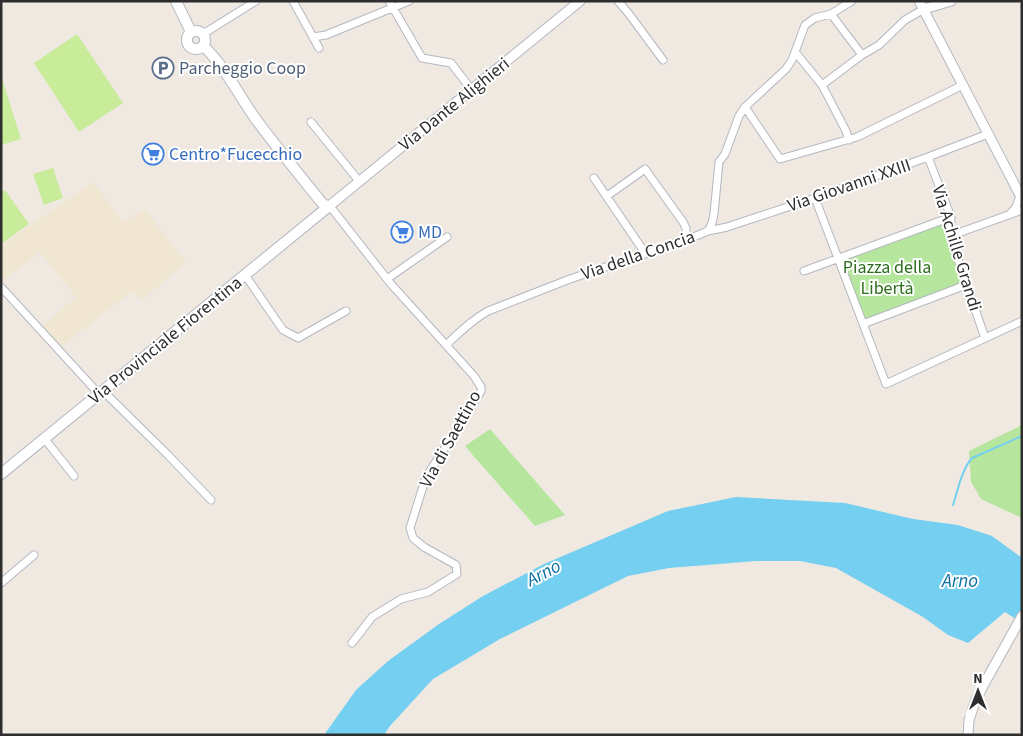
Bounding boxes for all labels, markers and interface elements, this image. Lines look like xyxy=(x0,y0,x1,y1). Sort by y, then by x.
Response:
street label: Via Dante Alighieri xyxy=(393,52,515,157)
parking icon: Parcheggio Coop xyxy=(151,56,175,80)
place label: Parcheggio Coop xyxy=(179,56,306,81)
supermarket icon: Centro*Fucecchio xyxy=(141,142,165,166)
place label: Centro*Fucecchio xyxy=(169,142,302,167)
street label: Via Giovanni XXIII xyxy=(784,153,914,218)
street label: Via Achille Grandi xyxy=(925,182,988,314)
supermarket icon: MD xyxy=(390,220,414,244)
place label: MD xyxy=(418,220,442,245)
street label: Via della Concia xyxy=(578,224,698,287)
park label: Piazza della Libertà xyxy=(843,255,931,301)
street label: Via Provinciale Fiorentina xyxy=(83,271,247,410)
street label: Via di Saettino xyxy=(413,386,487,492)
water label: Arno xyxy=(521,553,566,594)
water label: Arno xyxy=(941,568,978,595)
north arrow xyxy=(953,666,1003,716)
text: N xyxy=(973,669,983,689)

